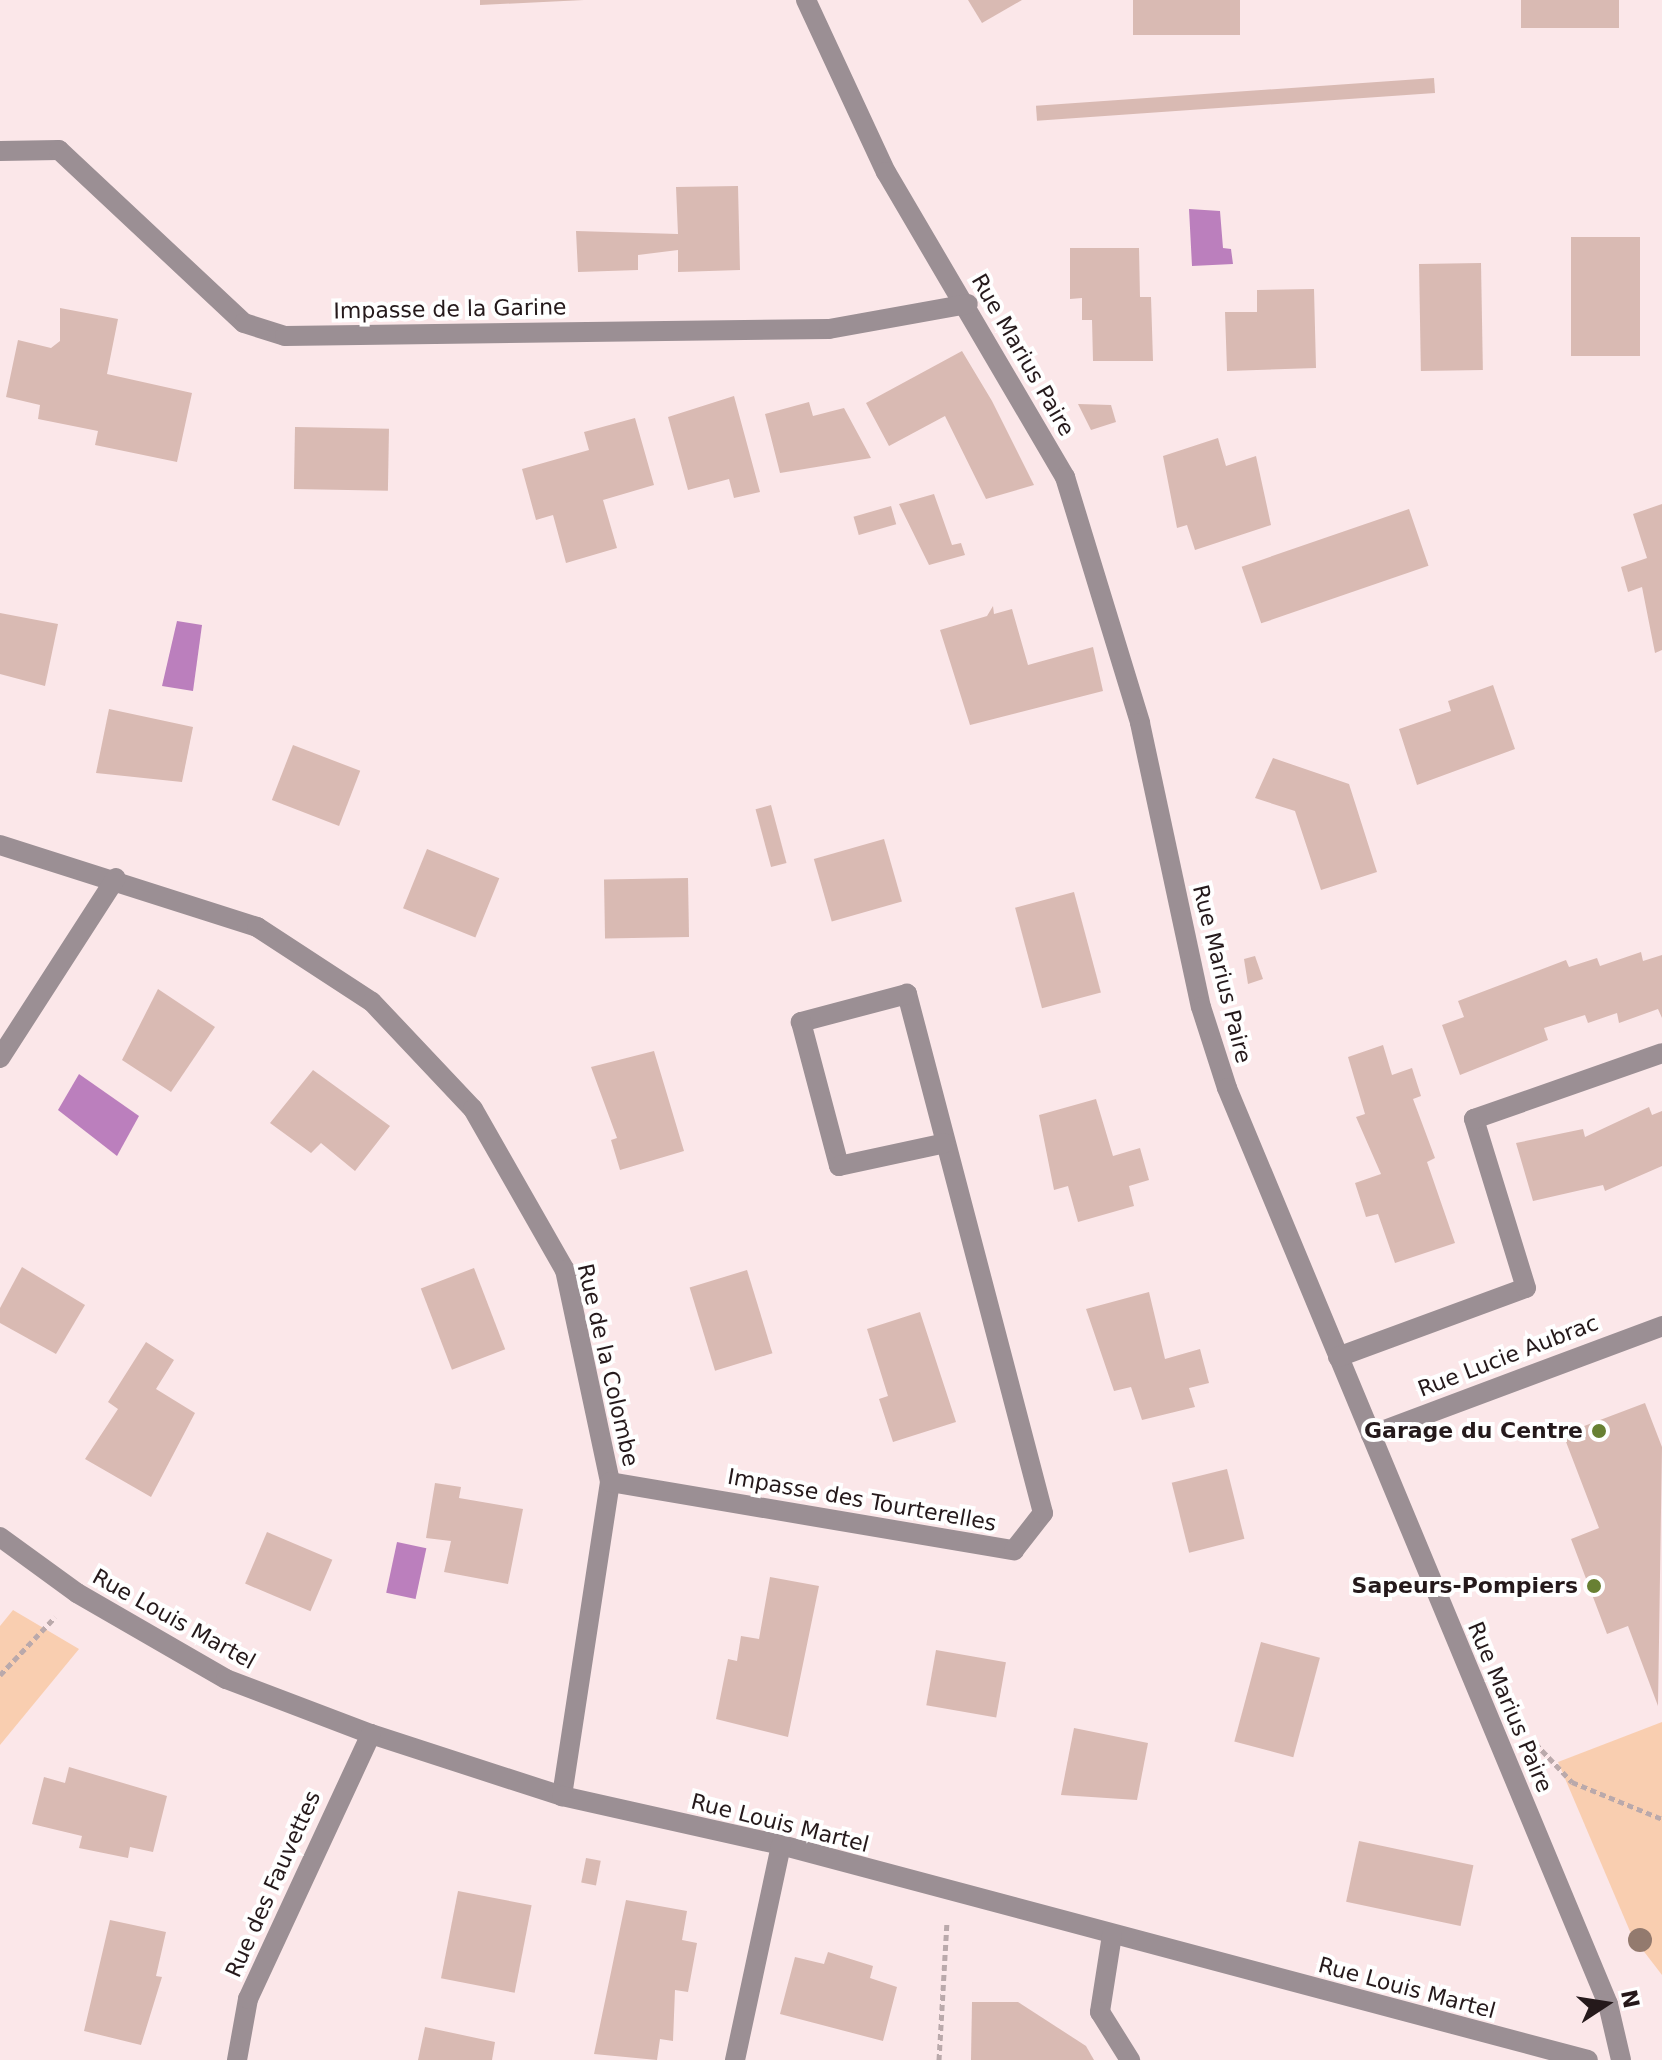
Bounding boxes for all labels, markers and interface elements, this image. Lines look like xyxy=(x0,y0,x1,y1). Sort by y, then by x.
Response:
street label: Rue Marius Paire xyxy=(966,269,1080,441)
street label: Impasse de la Garine xyxy=(333,294,567,324)
street label: Rue Marius Paire xyxy=(1187,882,1257,1066)
street label: Rue de la Colombe xyxy=(572,1261,644,1469)
street label: Rue Lucie Aubrac xyxy=(1414,1309,1602,1403)
place label: Garage du Centre xyxy=(1364,1418,1583,1444)
marker: Garage du Centre xyxy=(1590,1422,1608,1440)
street label: Impasse des Tourterelles xyxy=(726,1463,998,1537)
street label: Rue Louis Martel xyxy=(88,1563,260,1675)
place label: Sapeurs-Pompiers xyxy=(1352,1573,1578,1599)
marker: Sapeurs-Pompiers xyxy=(1585,1577,1603,1595)
street label: Rue Marius Paire xyxy=(1462,1618,1558,1796)
street label: Rue des Fauvettes xyxy=(220,1787,326,1981)
street label: Rue Louis Martel xyxy=(688,1788,872,1858)
street label: Rue Louis Martel xyxy=(1315,1952,1499,2024)
north arrow xyxy=(1566,1964,1646,2044)
text: N xyxy=(1616,1987,1644,2011)

